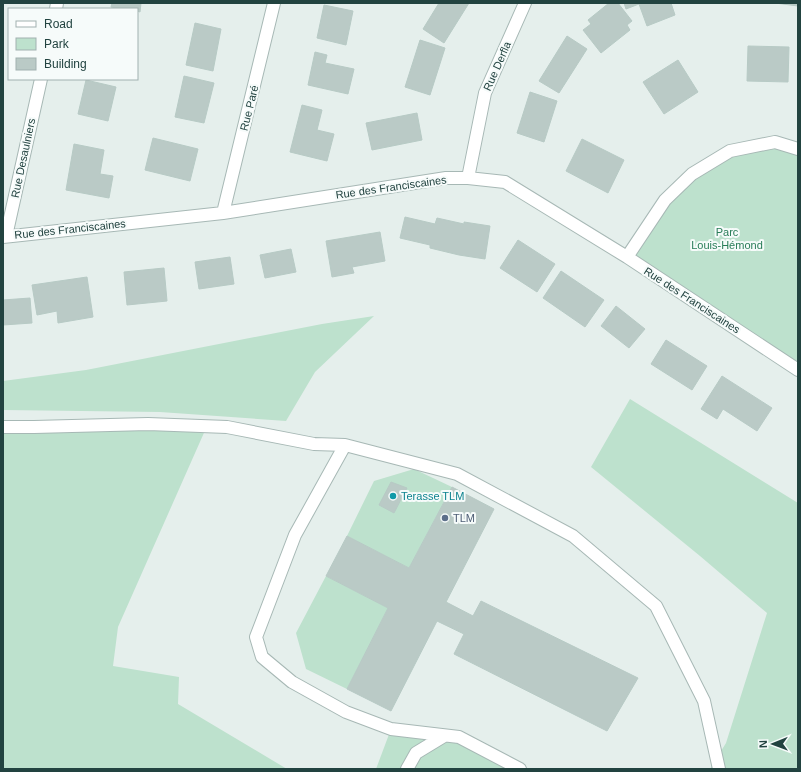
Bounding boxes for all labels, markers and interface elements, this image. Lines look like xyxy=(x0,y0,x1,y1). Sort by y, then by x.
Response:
legend xyxy=(8,8,138,80)
text: Road xyxy=(44,17,73,31)
text: Park xyxy=(44,37,70,51)
street label: Rue Derfla xyxy=(481,39,514,92)
text: Building xyxy=(44,57,87,71)
street label: Rue Paré xyxy=(238,84,260,132)
street label: Rue Desaulniers xyxy=(9,116,37,199)
street label: Rue des Franciscaines xyxy=(335,173,448,201)
street label: Rue des Franciscaines xyxy=(14,217,127,241)
park label: Parc Louis-Hémond xyxy=(691,226,763,251)
street label: Rue des Franciscaines xyxy=(642,264,743,336)
place label: Terasse TLM xyxy=(401,490,464,502)
marker: Terasse TLM xyxy=(388,491,398,501)
place label: TLM xyxy=(453,512,475,524)
marker: TLM xyxy=(440,513,450,523)
north arrow xyxy=(753,724,793,764)
text: N xyxy=(757,740,769,748)

